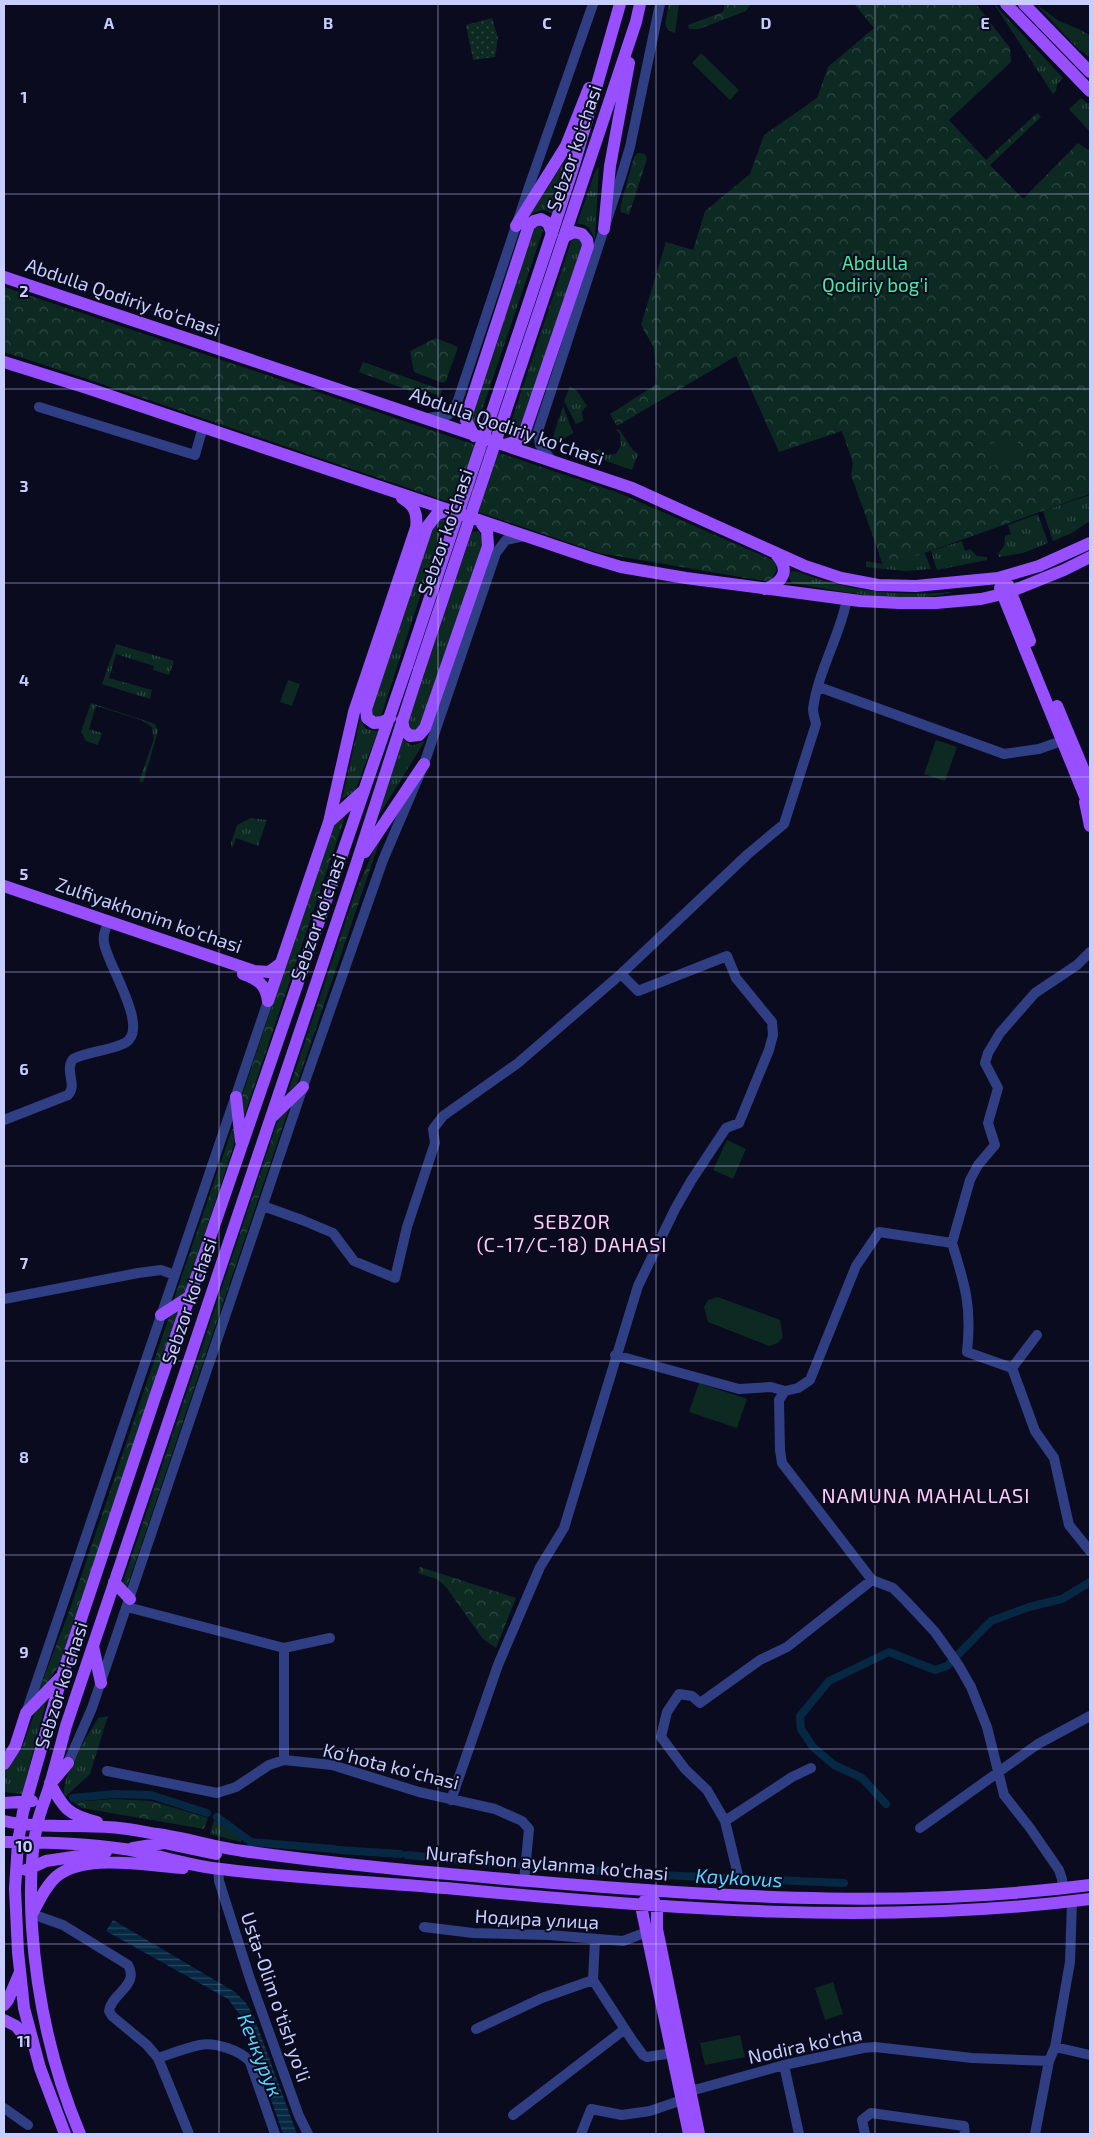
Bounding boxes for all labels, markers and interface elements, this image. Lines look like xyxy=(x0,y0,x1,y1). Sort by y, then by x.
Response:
text: A xyxy=(104,13,115,32)
text: B xyxy=(323,13,333,32)
text: C xyxy=(542,13,552,32)
text: D xyxy=(761,13,772,32)
text: E xyxy=(980,13,990,32)
street label: Sebzor ko‘chasi xyxy=(541,82,606,214)
text: 1 xyxy=(21,87,27,106)
park label: Abdulla Qodiriy bog'i xyxy=(822,251,928,296)
street label: Abdulla Qodiriy ko'chasi xyxy=(23,252,223,341)
text: 2 xyxy=(19,281,29,300)
street label: Abdulla Qodiriy ko'chasi xyxy=(407,381,607,470)
street label: Sebzor ko‘chasi xyxy=(412,466,477,598)
text: 3 xyxy=(19,476,29,495)
text: 4 xyxy=(19,670,29,689)
street label: Sebzor ko‘chasi xyxy=(285,851,350,983)
text: 5 xyxy=(20,864,29,883)
street label: Zulfiyakhonim ko'chasi xyxy=(53,872,245,957)
text: 6 xyxy=(19,1059,29,1078)
district label: SEBZOR (C-17/C-18) DAHASI xyxy=(476,1209,668,1256)
street label: Sebzor ko‘chasi xyxy=(156,1235,221,1367)
text: 7 xyxy=(20,1253,29,1272)
text: 8 xyxy=(19,1447,29,1466)
district label: NAMUNA MAHALLASI xyxy=(821,1483,1031,1507)
street label: Sebzor ko‘chasi xyxy=(29,1618,92,1751)
text: 9 xyxy=(19,1642,29,1661)
street label: Koʻhota koʻchasi xyxy=(321,1737,462,1794)
text: 10 xyxy=(15,1836,33,1855)
street label: Nurafshon aylanma ko'chasi xyxy=(425,1840,669,1885)
water label: Kaykovus xyxy=(695,1863,783,1892)
street label: Нодира улица xyxy=(474,1904,600,1934)
street label: Usta-Olim o'tish yo'li xyxy=(237,1909,316,2085)
water label: Кечкурук xyxy=(233,2010,289,2100)
street label: Nodira ko'cha xyxy=(746,2021,864,2068)
text: 11 xyxy=(17,2031,31,2050)

